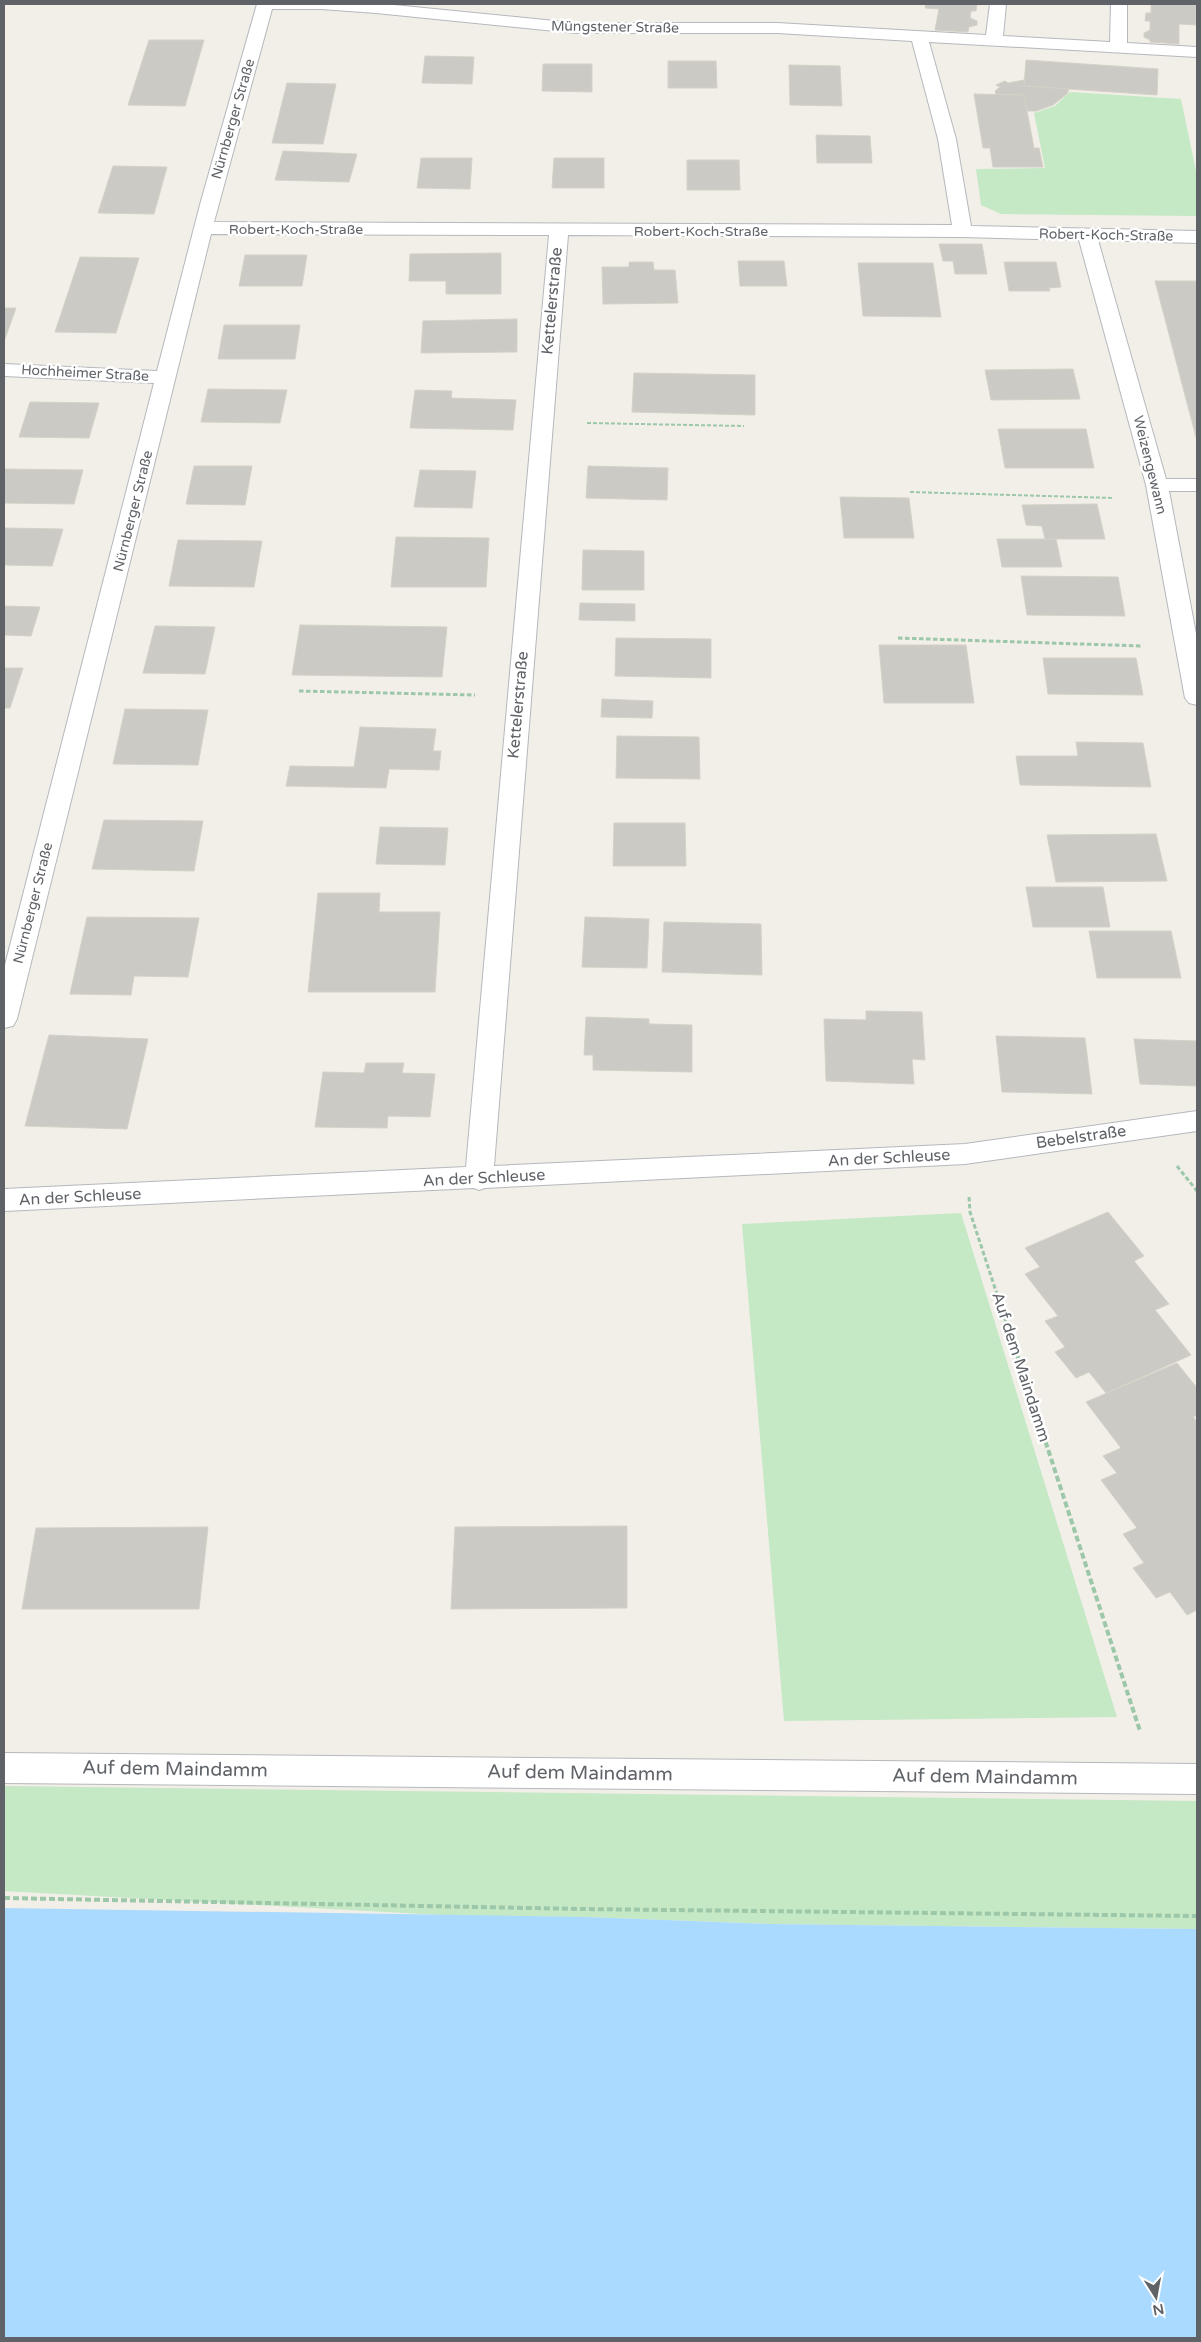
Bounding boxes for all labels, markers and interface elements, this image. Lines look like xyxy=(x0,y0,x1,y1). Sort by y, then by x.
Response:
street label: Müngstener Straße xyxy=(551,17,679,37)
street label: Nürnberger Straße xyxy=(208,57,258,181)
street label: Robert-Koch-Straße xyxy=(229,221,363,238)
street label: Robert-Koch-Straße xyxy=(634,223,768,240)
street label: Robert-Koch-Straße xyxy=(1039,225,1173,245)
street label: Kettelerstraße xyxy=(537,246,567,356)
street label: Hochheimer Straße xyxy=(21,361,149,385)
street label: Weizengewann xyxy=(1130,414,1170,516)
street label: Nürnberger Straße xyxy=(110,448,156,573)
street label: Kettelerstraße xyxy=(503,650,533,760)
street label: Nürnberger Straße xyxy=(10,840,56,965)
street label: Bebelstraße xyxy=(1035,1121,1127,1153)
street label: An der Schleuse xyxy=(827,1145,951,1171)
street label: An der Schleuse xyxy=(422,1165,546,1191)
street label: An der Schleuse xyxy=(18,1184,142,1210)
street label: Auf dem Maindamm xyxy=(987,1290,1055,1444)
street label: Auf dem Maindamm xyxy=(82,1756,268,1782)
street label: Auf dem Maindamm xyxy=(487,1760,673,1786)
street label: Auf dem Maindamm xyxy=(892,1764,1078,1790)
north arrow xyxy=(1131,2272,1181,2322)
text: N xyxy=(1151,2300,1166,2319)

